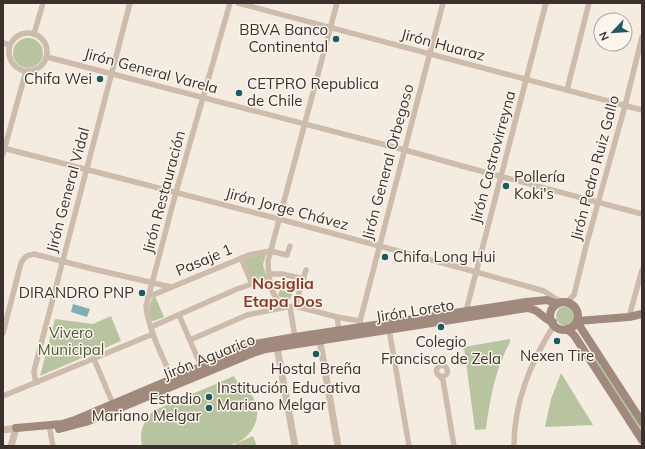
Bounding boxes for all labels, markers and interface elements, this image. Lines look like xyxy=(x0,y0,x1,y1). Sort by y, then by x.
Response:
north arrow xyxy=(593,12,633,52)
place label: BBVA Banco Continental xyxy=(239,20,328,56)
street label: Jirón Huaraz xyxy=(399,24,488,65)
text: N xyxy=(596,30,612,43)
marker: BBVA Banco Continental xyxy=(331,34,341,44)
street label: Jirón General Varela xyxy=(82,44,220,98)
place label: Chifa Wei xyxy=(24,69,92,88)
marker: Chifa Wei xyxy=(95,74,105,84)
place label: CETPRO Republica de Chile xyxy=(247,74,379,110)
street label: Jirón General Orbegoso xyxy=(358,82,418,242)
marker: CETPRO Republica de Chile xyxy=(234,88,244,98)
street label: Jirón Castrovirreyna xyxy=(466,88,519,225)
street label: Jirón Pedro Ruiz Gallo xyxy=(566,93,623,243)
street label: Jirón General Vidal xyxy=(42,125,93,254)
street label: Jirón Restauración xyxy=(138,128,189,255)
place label: Pollería Koki's xyxy=(514,167,565,203)
marker: Pollería Koki's xyxy=(501,181,511,191)
street label: Jirón Jorge Chávez xyxy=(223,183,351,234)
street label: Pasaje 1 xyxy=(173,239,235,280)
place label: Chifa Long Hui xyxy=(393,247,496,266)
marker: Chifa Long Hui xyxy=(380,252,390,262)
district label: Nosiglia Etapa Dos xyxy=(243,273,323,311)
place label: DIRANDRO PNP xyxy=(19,283,134,302)
marker: DIRANDRO PNP xyxy=(137,288,147,298)
street label: Jirón Loreto xyxy=(374,295,455,326)
marker: Colegio Francisco de Zela xyxy=(436,322,446,332)
park label: Vivero Municipal xyxy=(38,323,104,359)
street label: Jirón Aguarico xyxy=(160,329,258,384)
place label: Colegio Francisco de Zela xyxy=(381,332,501,368)
marker: Nexen Tire xyxy=(552,336,562,346)
place label: Nexen Tire xyxy=(520,346,594,365)
marker: Hostal Breña xyxy=(311,349,321,359)
place label: Hostal Breña xyxy=(271,359,361,378)
place label: Institución Educativa Mariano Melgar xyxy=(217,378,360,414)
place label: Estadio Mariano Melgar xyxy=(92,389,202,425)
marker: Institución Educativa Mariano Melgar xyxy=(204,392,214,402)
marker: Estadio Mariano Melgar xyxy=(204,403,214,413)

